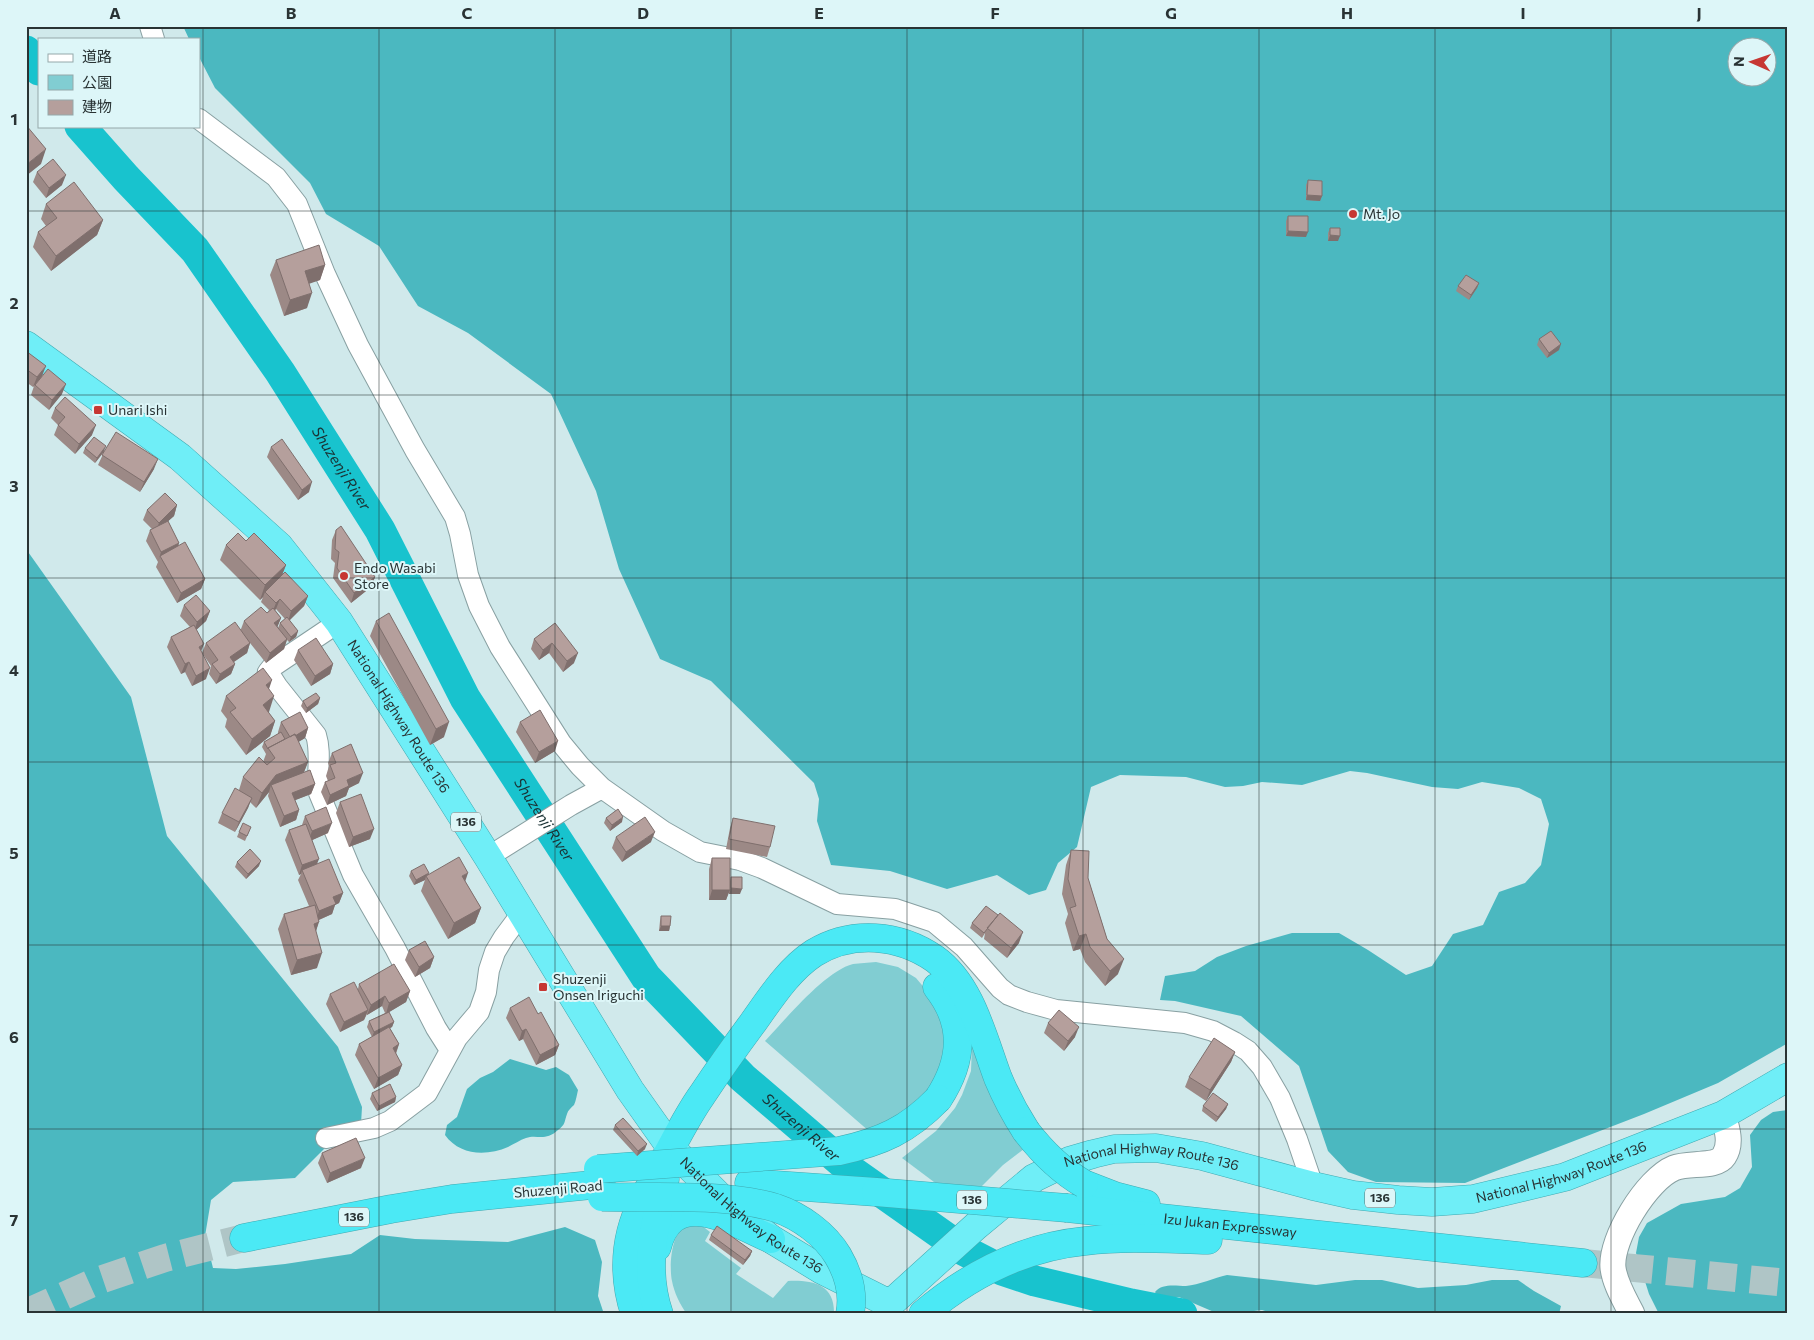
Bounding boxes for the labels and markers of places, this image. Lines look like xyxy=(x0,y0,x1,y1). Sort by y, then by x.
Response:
place label: Mt. Jo xyxy=(1363,205,1400,222)
marker: Mt. Jo xyxy=(1347,208,1359,220)
place label: Unari Ishi xyxy=(108,401,167,418)
marker: Unari Ishi xyxy=(92,404,104,416)
place label: Endo Wasabi Store xyxy=(354,559,436,592)
marker: Endo Wasabi Store xyxy=(338,570,350,582)
place label: Shuzenji Onsen Iriguchi xyxy=(553,970,644,1003)
marker: Shuzenji Onsen Iriguchi xyxy=(537,981,549,993)

